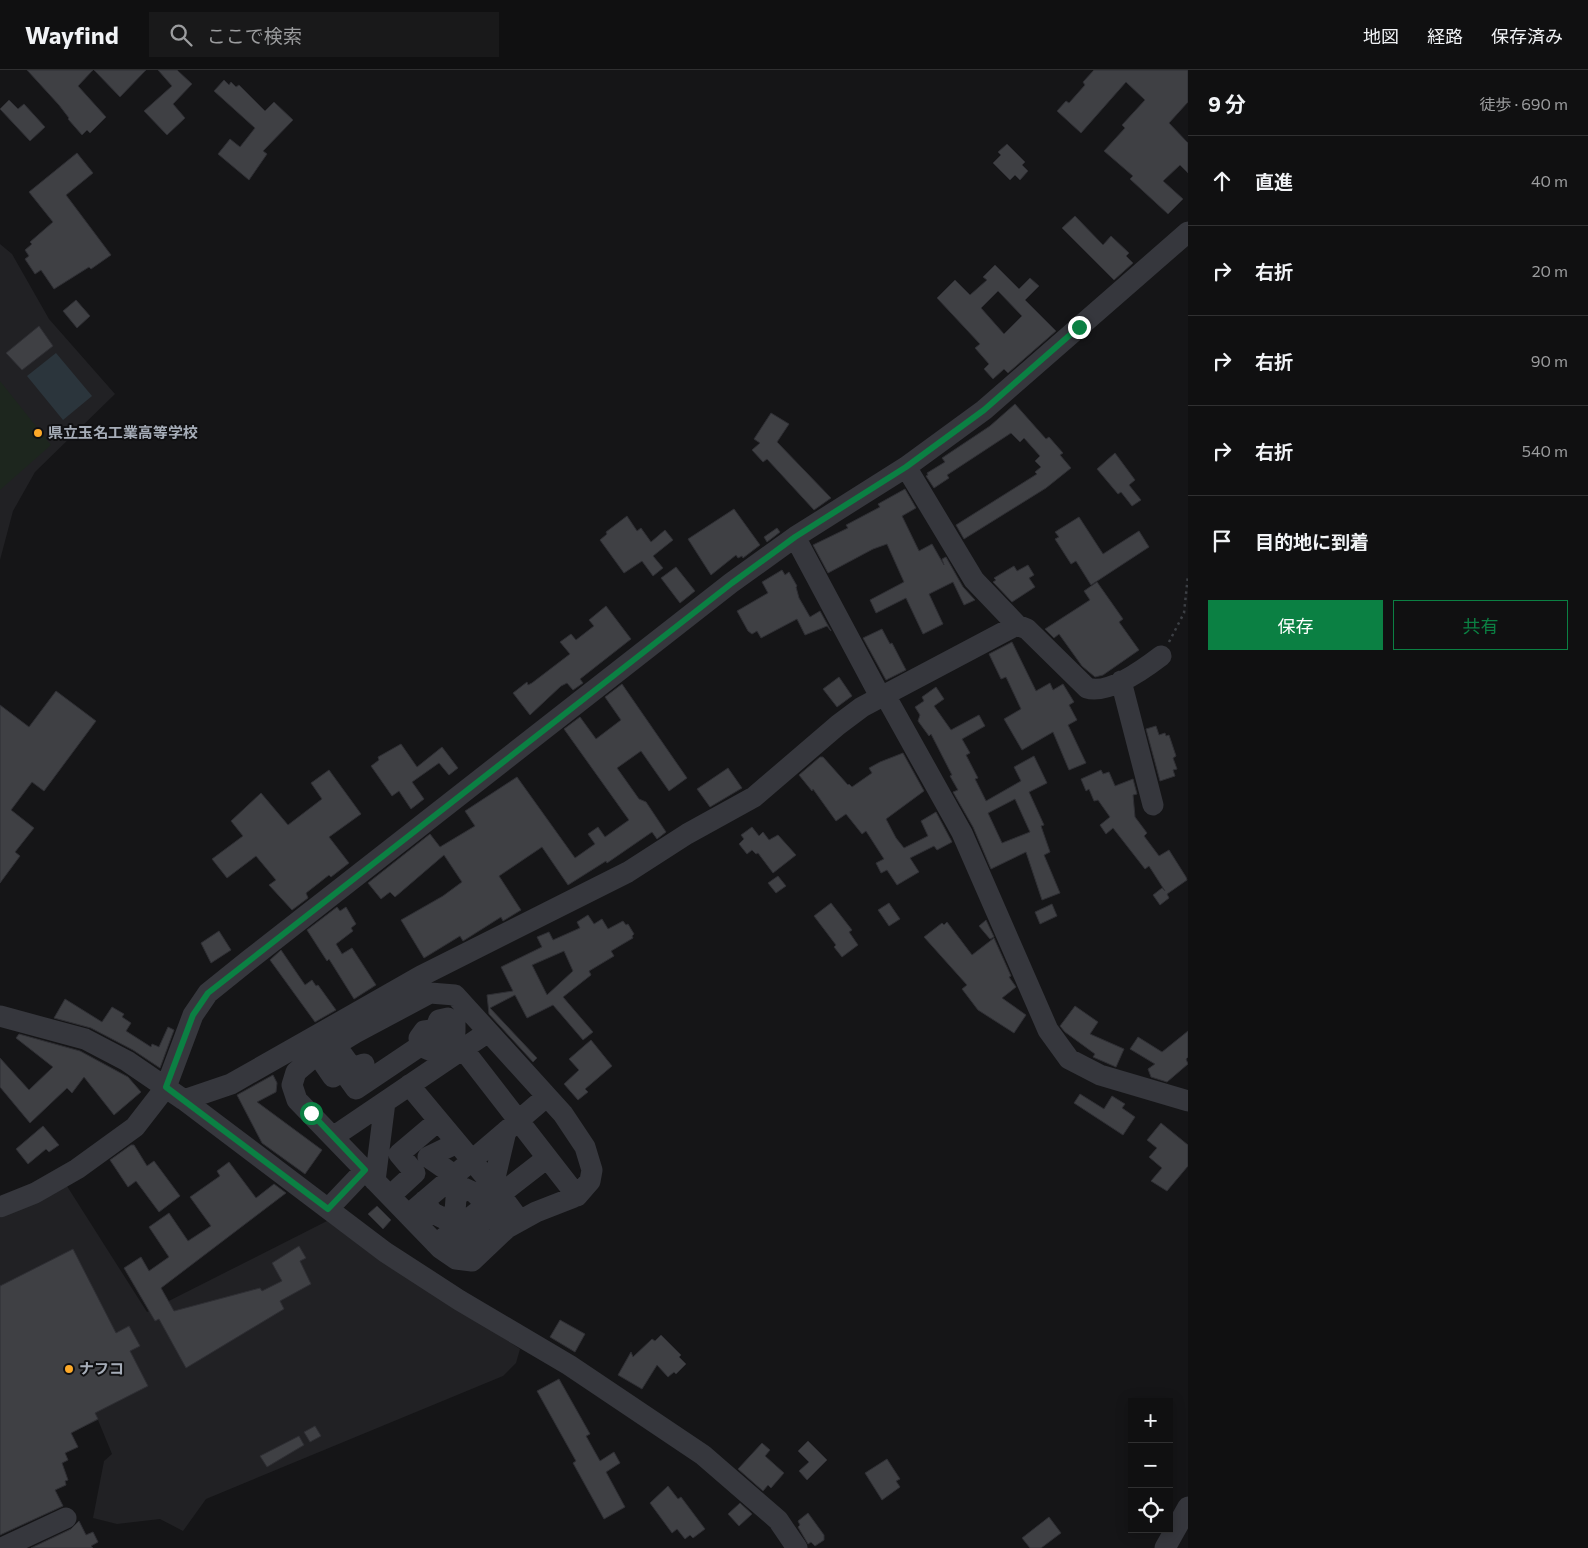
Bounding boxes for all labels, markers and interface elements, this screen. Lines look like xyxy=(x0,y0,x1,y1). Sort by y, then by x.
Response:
search box xyxy=(149,12,499,57)
text: Wayfind xyxy=(25,20,119,49)
icon: search xyxy=(167,21,195,49)
text: ここで検索 xyxy=(207,24,302,47)
text: 地図 xyxy=(1363,25,1399,47)
text: 経路 xyxy=(1427,25,1463,47)
text: 保存済み xyxy=(1491,25,1563,47)
text: 9 分 xyxy=(1208,91,1246,116)
text: 徒歩 · 690 m xyxy=(1479,94,1568,113)
icon: ahead xyxy=(1208,167,1236,195)
text: 直進 xyxy=(1255,170,1293,193)
text: 40 m xyxy=(1531,171,1568,190)
icon: right xyxy=(1208,257,1236,285)
text: 右折 xyxy=(1255,260,1293,283)
text: 20 m xyxy=(1532,261,1568,280)
route end xyxy=(1068,316,1091,339)
icon: right xyxy=(1208,347,1236,375)
text: 右折 xyxy=(1255,350,1293,373)
text: 90 m xyxy=(1531,351,1568,370)
place label: 県立玉名工業高等学校 xyxy=(48,423,198,441)
marker: 県立玉名工業高等学校 xyxy=(32,427,44,439)
icon: right xyxy=(1208,437,1236,465)
text: 右折 xyxy=(1255,440,1293,463)
text: 540 m xyxy=(1522,441,1568,460)
icon: arrive xyxy=(1208,527,1236,555)
text: 目的地に到着 xyxy=(1255,530,1369,553)
button: 保存 xyxy=(1208,600,1383,650)
button: 共有 xyxy=(1393,600,1568,650)
route start xyxy=(300,1102,323,1125)
place label: ナフコ xyxy=(79,1359,124,1377)
marker: ナフコ xyxy=(63,1363,75,1375)
map controls xyxy=(1128,1398,1173,1533)
button: + xyxy=(1128,1398,1173,1443)
button: − xyxy=(1128,1443,1173,1488)
button: locate xyxy=(1128,1488,1173,1533)

